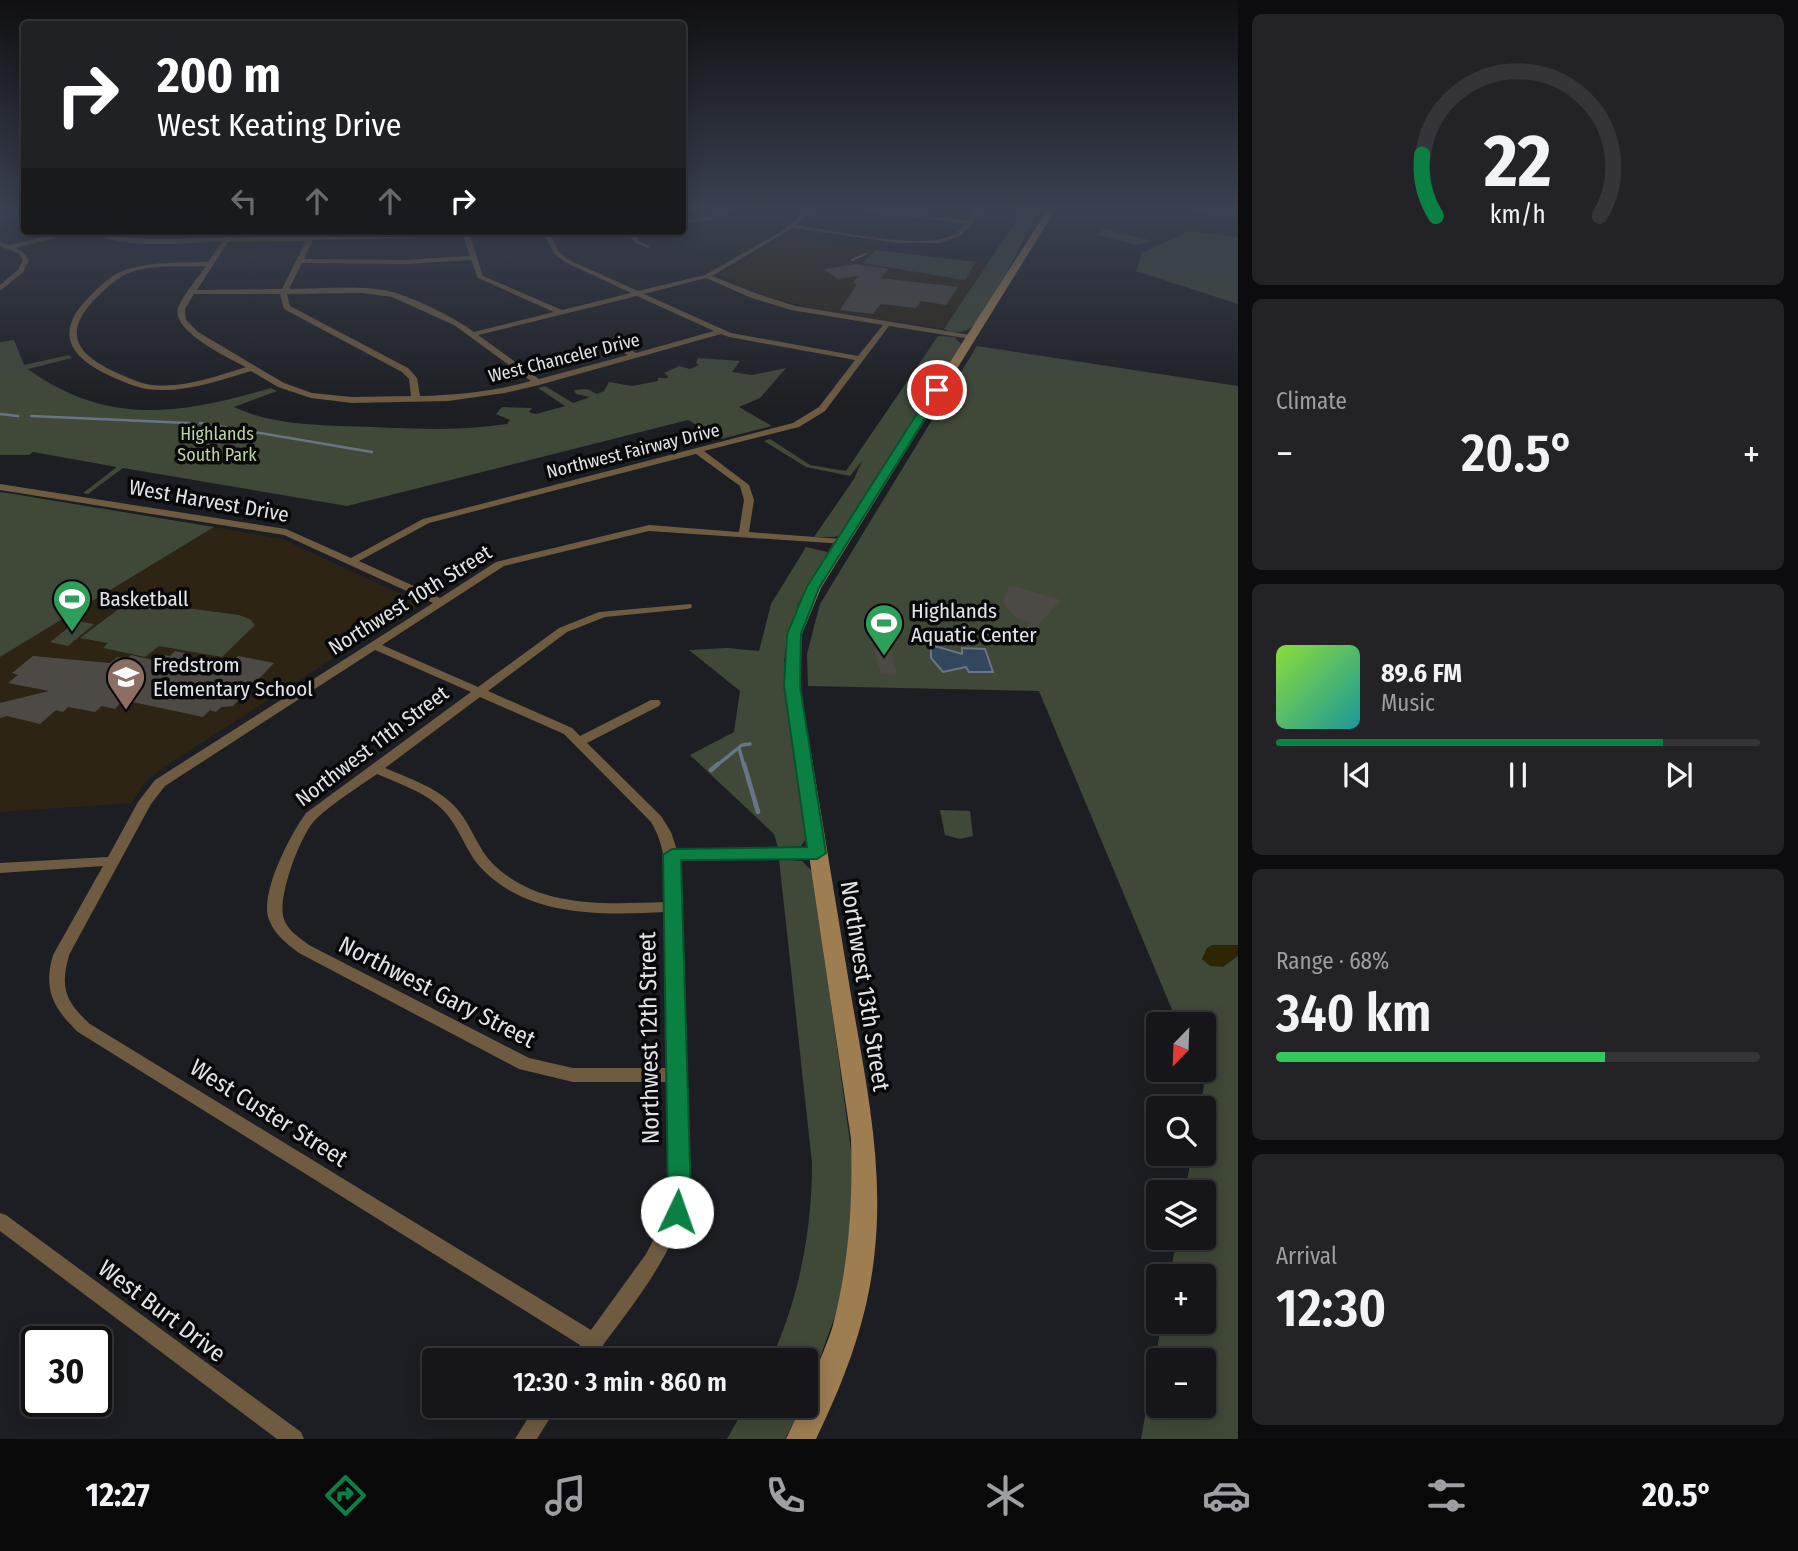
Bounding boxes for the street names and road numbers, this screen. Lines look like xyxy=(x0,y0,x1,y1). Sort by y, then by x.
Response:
street label: West Chanceler Drive xyxy=(486,329,642,387)
street label: Northwest Fairway Drive xyxy=(544,419,722,483)
street label: West Harvest Drive xyxy=(127,474,291,528)
street label: Northwest 10th Street xyxy=(324,539,497,661)
street label: Northwest 11th Street xyxy=(290,680,454,812)
street label: Northwest 13th Street xyxy=(835,879,895,1093)
street label: Northwest Gary Street xyxy=(334,930,540,1054)
street label: Northwest 12th Street xyxy=(633,931,665,1144)
street label: West Custer Street xyxy=(185,1053,353,1173)
street label: West Burt Drive xyxy=(93,1254,231,1368)

